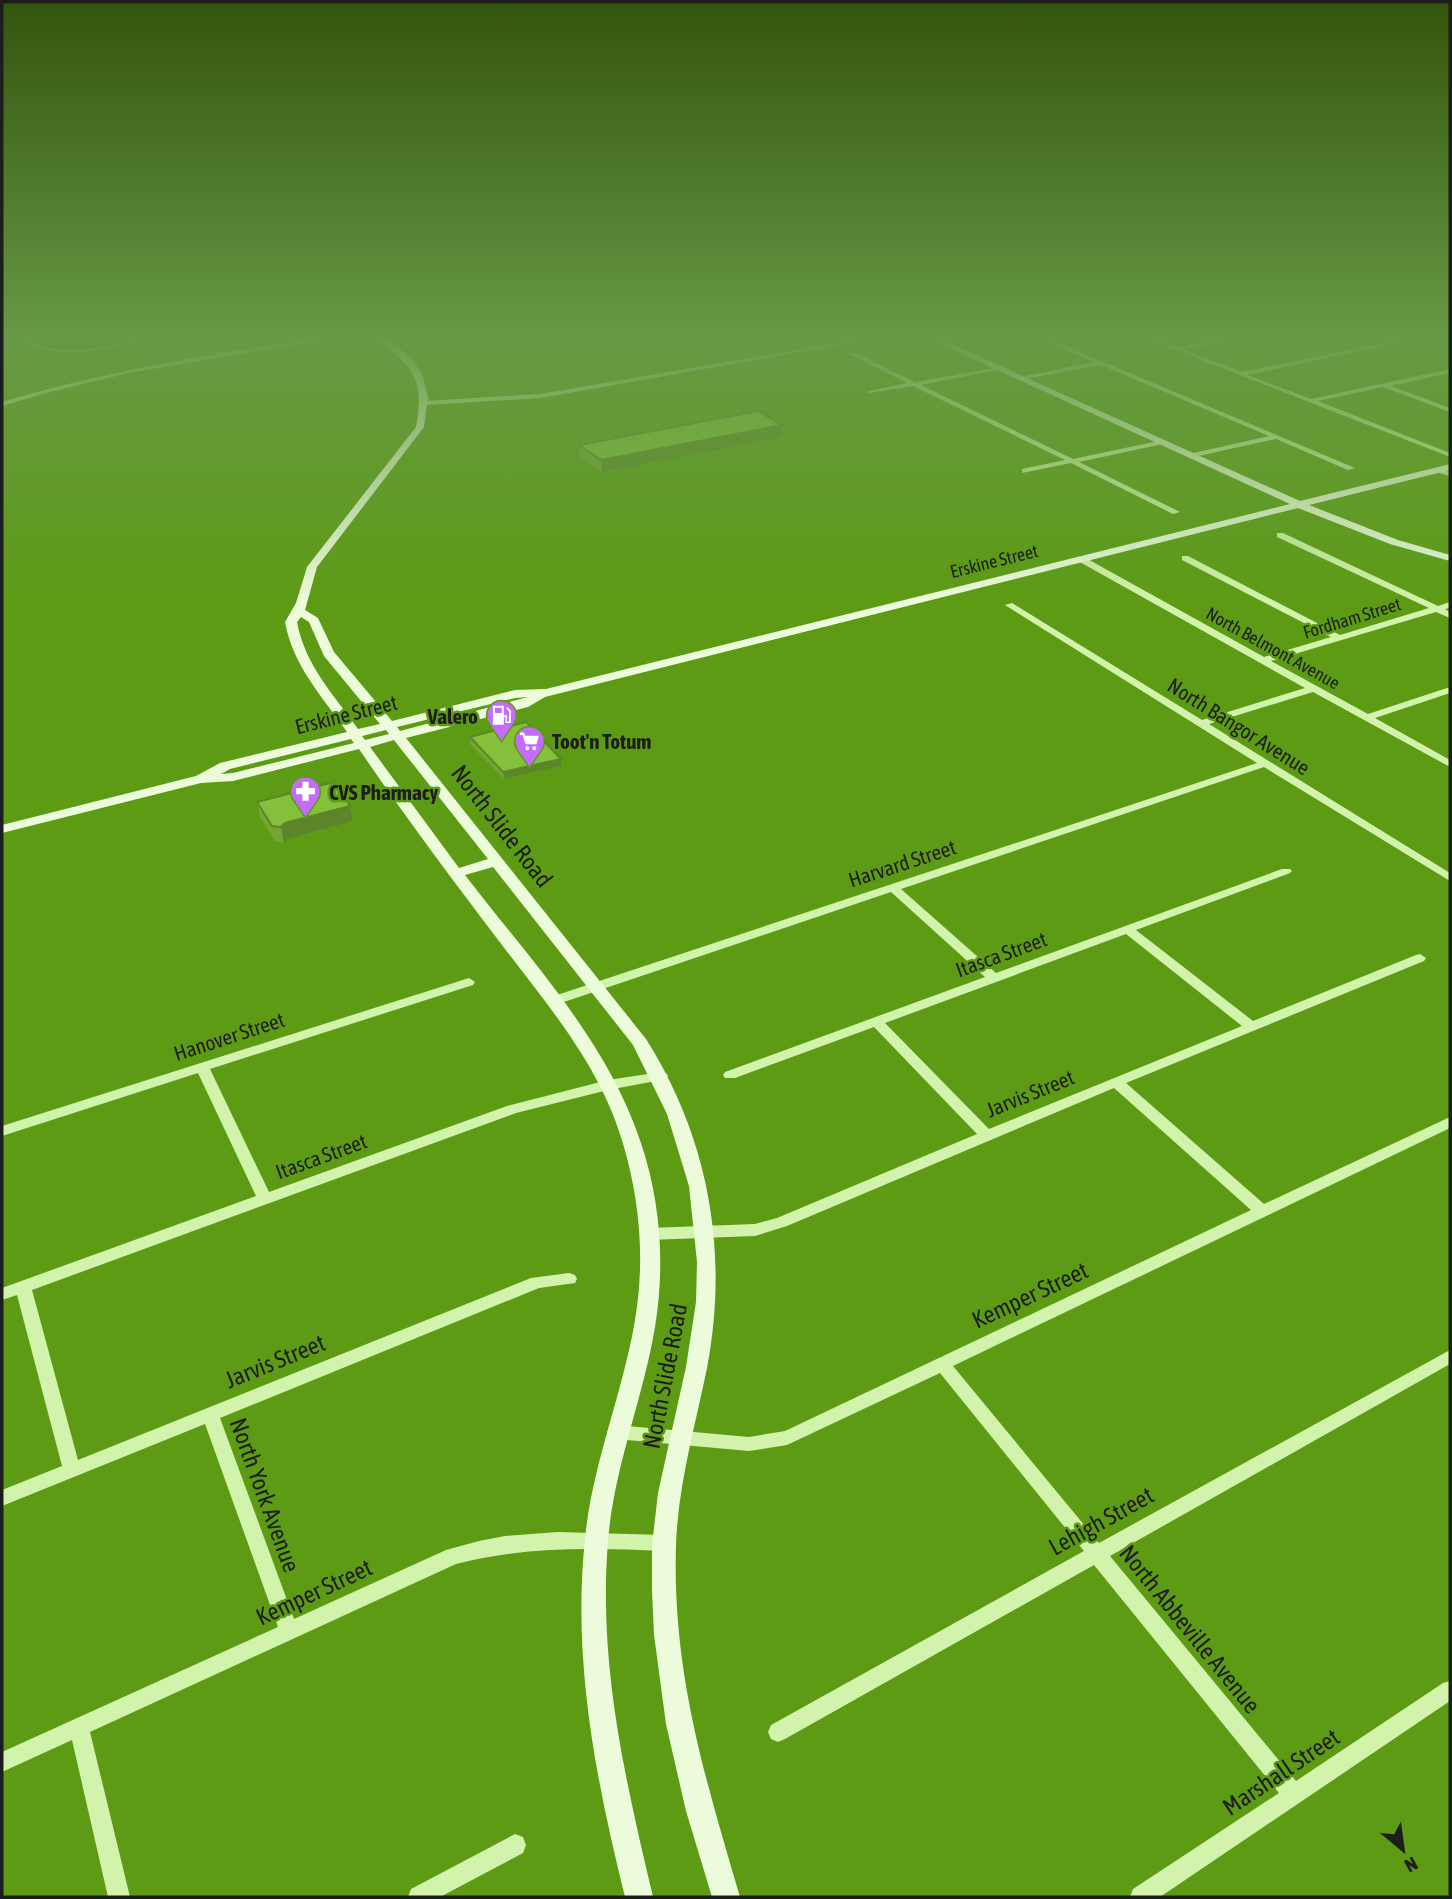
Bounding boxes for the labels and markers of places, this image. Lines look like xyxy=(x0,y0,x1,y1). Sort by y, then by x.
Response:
fuel station icon: Valero xyxy=(484,699,518,743)
place label: Valero xyxy=(427,704,478,728)
supermarket icon: Toot'n Totum xyxy=(512,724,546,768)
place label: Toot'n Totum xyxy=(552,729,651,753)
pharmacy icon: CVS Pharmacy xyxy=(289,775,323,819)
place label: CVS Pharmacy xyxy=(329,780,439,804)

